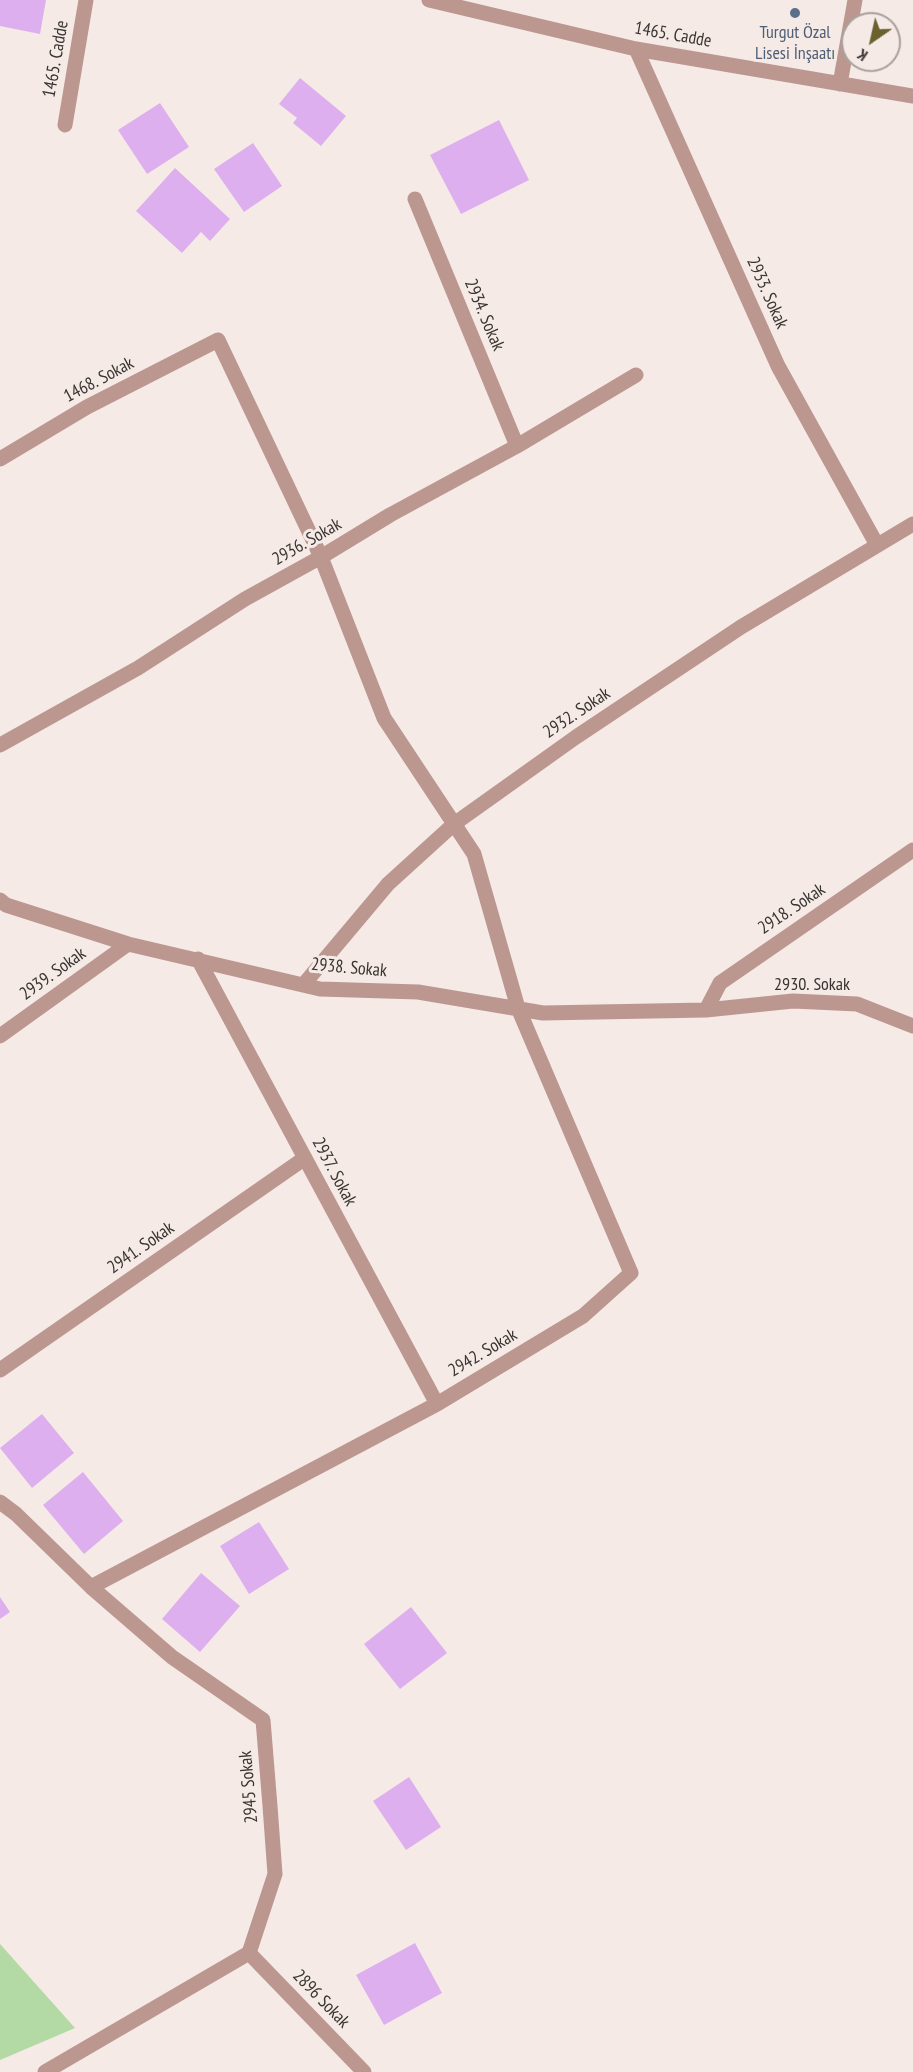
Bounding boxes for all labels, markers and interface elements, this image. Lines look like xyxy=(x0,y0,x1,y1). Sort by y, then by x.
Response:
marker: Turgut Özal Lisesi İnşaatı xyxy=(788,6,802,20)
north arrow xyxy=(841,12,901,72)
street label: 1465. Cadde xyxy=(633,18,713,52)
street label: 1465. Cadde xyxy=(39,19,73,99)
place label: Turgut Özal Lisesi İnşaatı xyxy=(755,22,835,64)
text: K xyxy=(853,45,871,66)
street label: 2933. Sokak xyxy=(742,254,792,332)
street label: 2934. Sokak xyxy=(459,276,509,354)
street label: 1468. Sokak xyxy=(60,353,138,407)
street label: 2936. Sokak xyxy=(269,514,345,570)
street label: 2932. Sokak xyxy=(539,683,615,743)
street label: 2918. Sokak xyxy=(754,879,830,939)
street label: 2939. Sokak xyxy=(16,943,90,1005)
street label: 2938. Sokak xyxy=(310,954,388,982)
street label: 2930. Sokak xyxy=(774,974,850,996)
street label: 2937. Sokak xyxy=(307,1134,361,1210)
street label: 2941. Sokak xyxy=(104,1217,178,1279)
street label: 2942. Sokak xyxy=(445,1324,521,1382)
street label: 2945 Sokak xyxy=(235,1750,263,1824)
street label: 2896 Sokak xyxy=(288,1965,354,2033)

